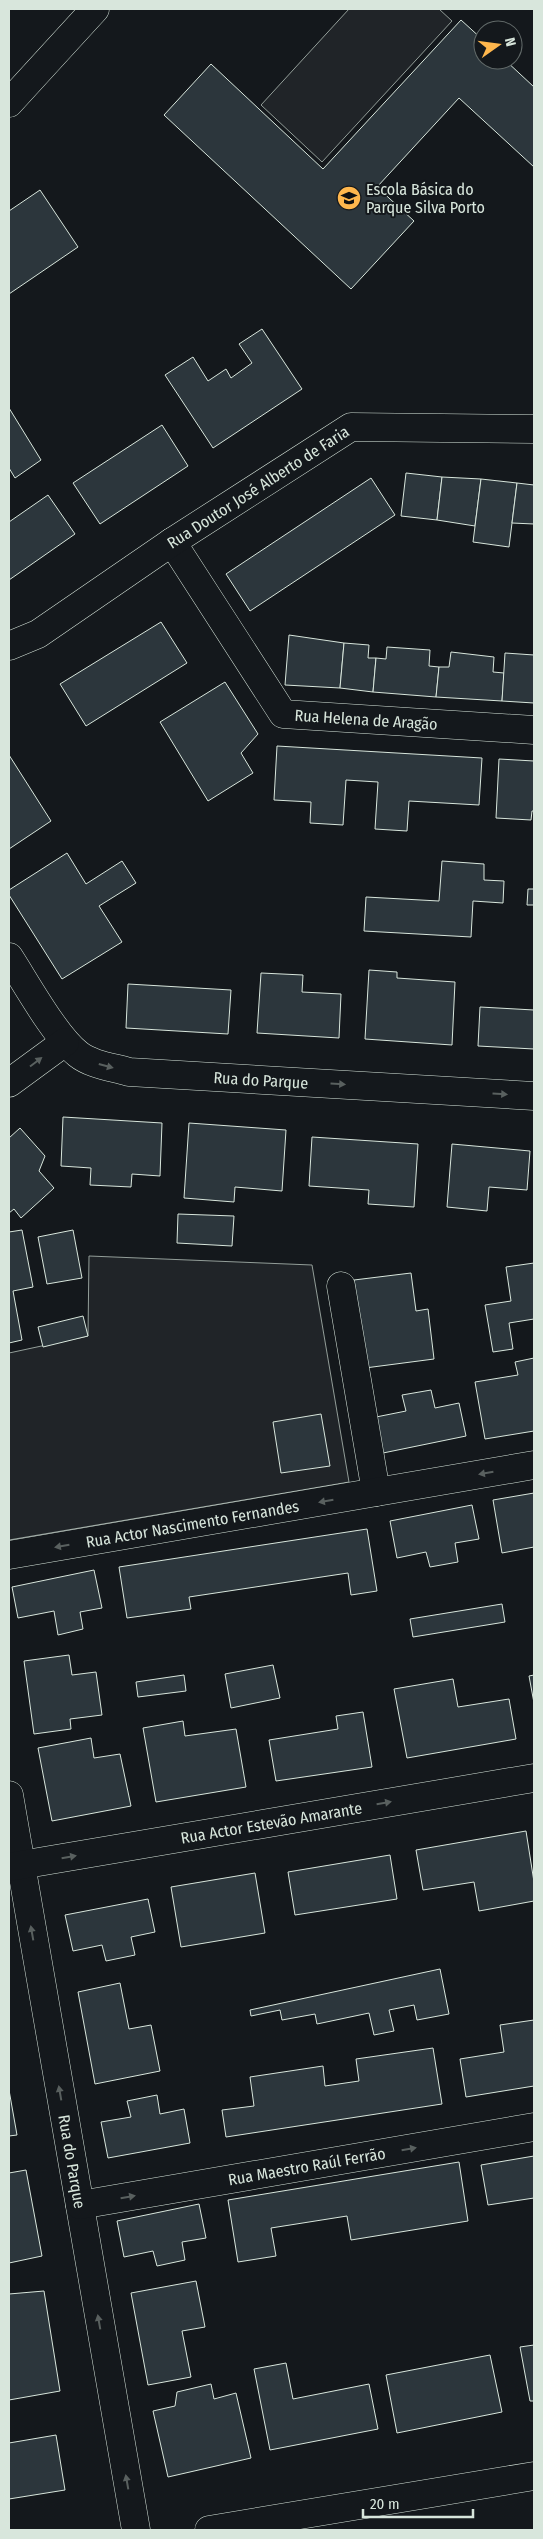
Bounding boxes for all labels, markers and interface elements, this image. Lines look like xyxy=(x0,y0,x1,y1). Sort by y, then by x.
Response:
north arrow xyxy=(473,20,523,70)
text: N xyxy=(501,36,519,48)
place label: Escola Básica do Parque Silva Porto xyxy=(366,180,485,217)
school or university icon: Escola Básica do Parque Silva Porto xyxy=(336,185,362,211)
street label: Rua Doutor José Alberto de Faria xyxy=(163,421,352,552)
street label: Rua Helena de Aragão xyxy=(294,705,438,733)
one-way arrow xyxy=(29,1057,43,1067)
one-way arrow xyxy=(99,1062,114,1070)
street label: Rua do Parque xyxy=(213,1068,309,1092)
one-way arrow xyxy=(330,1081,346,1089)
one-way arrow xyxy=(492,1091,508,1099)
one-way arrow xyxy=(478,1470,494,1478)
street label: Rua Actor Nascimento Fernandes xyxy=(84,1496,300,1551)
one-way arrow xyxy=(318,1497,334,1505)
one-way arrow xyxy=(54,1542,70,1550)
street label: Rua Actor Estevão Amarante xyxy=(179,1798,363,1847)
one-way arrow xyxy=(377,1799,393,1807)
one-way arrow xyxy=(61,1853,77,1861)
one-way arrow xyxy=(28,1924,36,1940)
one-way arrow xyxy=(56,2085,64,2101)
street label: Rua do Parque xyxy=(55,2113,90,2210)
street label: Rua Maestro Raúl Ferrão xyxy=(227,2143,387,2189)
one-way arrow xyxy=(401,2144,417,2152)
one-way arrow xyxy=(120,2192,136,2200)
one-way arrow xyxy=(95,2314,103,2330)
one-way arrow xyxy=(122,2474,130,2490)
scale bar xyxy=(363,2486,473,2518)
text: 20 m xyxy=(370,2495,400,2513)

